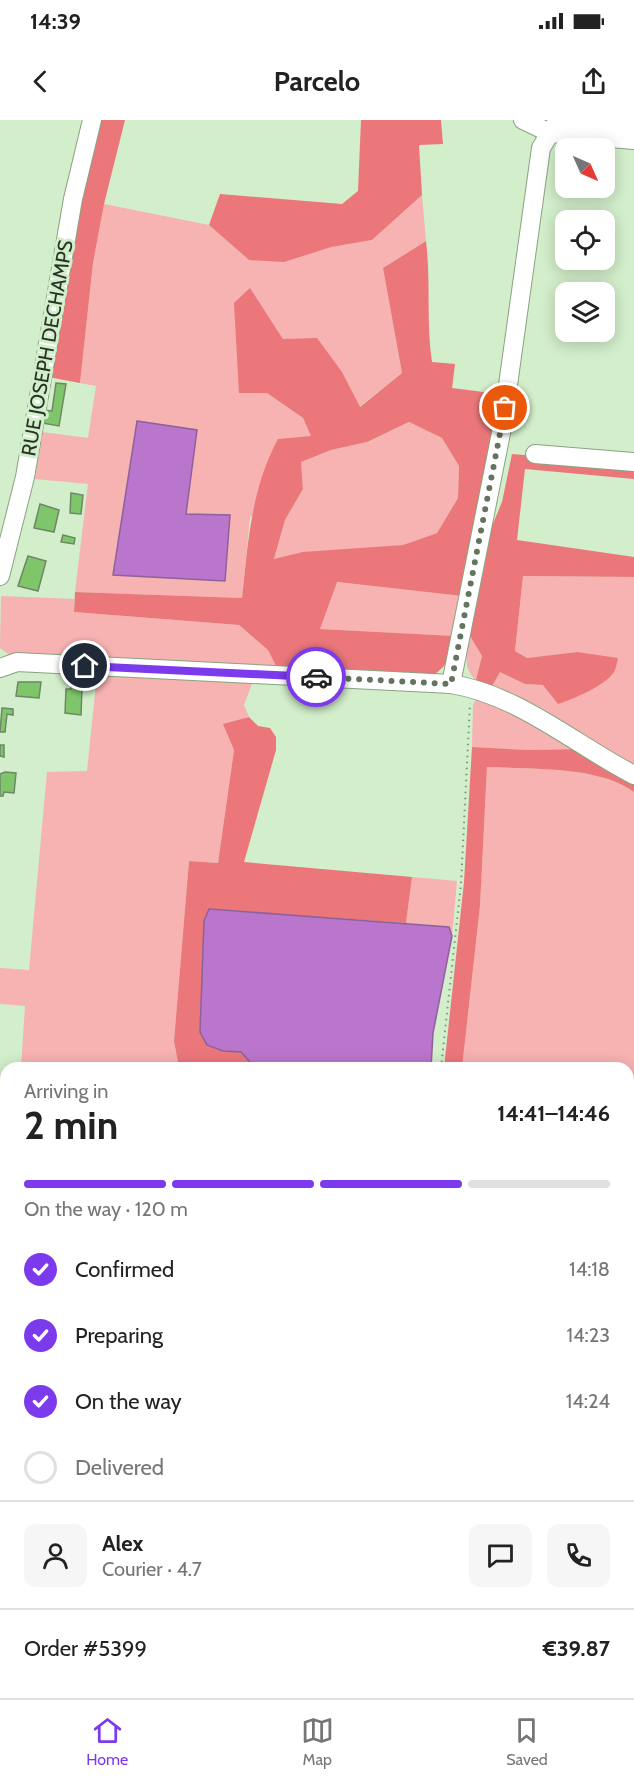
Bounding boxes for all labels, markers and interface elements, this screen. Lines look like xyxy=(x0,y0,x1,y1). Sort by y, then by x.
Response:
text: 14:39 xyxy=(30,8,81,35)
icon: back xyxy=(24,65,57,98)
text: Parcelo xyxy=(274,65,360,98)
icon: share xyxy=(577,65,610,98)
north arrow xyxy=(555,138,615,198)
map controls xyxy=(555,138,615,342)
button: locate xyxy=(555,210,615,270)
street label: RUE JOSEPH DECHAMPS xyxy=(16,238,78,458)
button: layers xyxy=(555,282,615,342)
pin xyxy=(479,382,530,433)
icon: bag xyxy=(488,391,521,424)
pin xyxy=(59,640,110,691)
courier xyxy=(286,647,346,707)
icon: home xyxy=(68,649,101,682)
icon: car xyxy=(300,661,333,694)
text: Arriving in xyxy=(24,1079,108,1103)
text: 14:41–14:46 xyxy=(497,1100,610,1127)
text: 2 min xyxy=(24,1101,118,1149)
text: On the way · 120 m xyxy=(24,1197,188,1221)
icon: check xyxy=(24,1253,57,1286)
text: Confirmed xyxy=(75,1256,174,1283)
text: 14:18 xyxy=(569,1257,610,1281)
icon: check xyxy=(24,1319,57,1352)
text: Preparing xyxy=(75,1322,163,1349)
text: 14:23 xyxy=(566,1323,610,1347)
icon: check xyxy=(24,1385,57,1418)
text: On the way xyxy=(75,1388,182,1415)
text: 14:24 xyxy=(566,1389,610,1413)
text: Delivered xyxy=(75,1454,164,1481)
button: person xyxy=(24,1524,87,1587)
button: chat xyxy=(469,1524,532,1587)
button: phone xyxy=(547,1524,610,1587)
text: Alex xyxy=(102,1530,143,1557)
text: Courier · 4.7 xyxy=(102,1557,202,1581)
text: Order #5399 xyxy=(24,1635,147,1662)
text: €39.87 xyxy=(543,1635,610,1662)
tab: Home xyxy=(86,1714,128,1769)
tab: Map xyxy=(301,1714,334,1769)
tab: Saved xyxy=(506,1714,548,1769)

